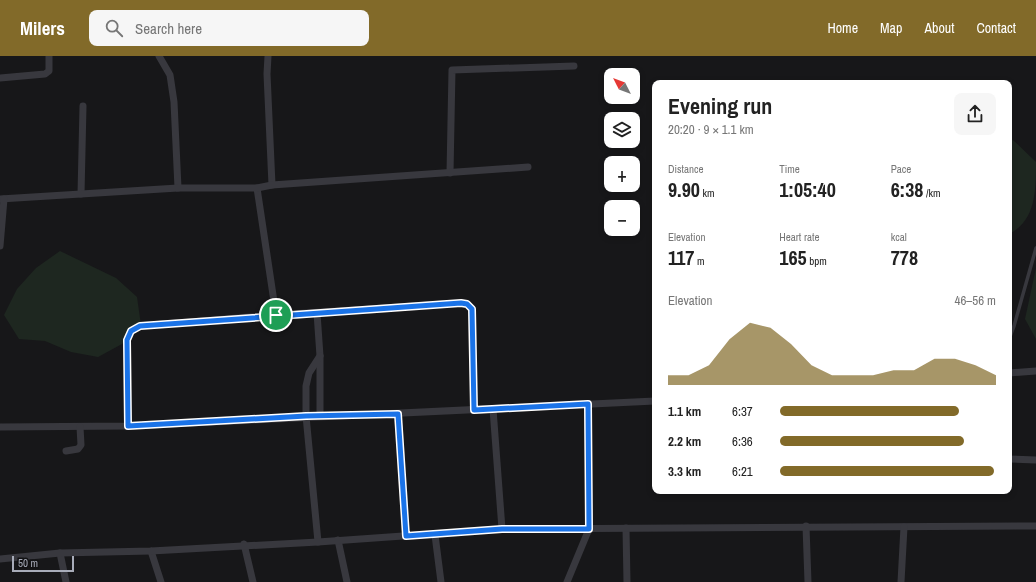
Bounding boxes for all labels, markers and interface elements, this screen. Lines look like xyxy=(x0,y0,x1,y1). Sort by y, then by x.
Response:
search box xyxy=(89,10,369,46)
text: Milers xyxy=(20,15,65,41)
icon: search xyxy=(103,17,125,39)
text: Search here xyxy=(135,18,202,39)
text: Home xyxy=(827,19,858,37)
text: Map xyxy=(880,19,902,37)
text: About xyxy=(924,19,954,37)
text: Contact xyxy=(976,19,1016,37)
north arrow xyxy=(604,68,640,104)
map controls xyxy=(604,68,640,236)
text: Evening run xyxy=(668,91,772,121)
button: share xyxy=(954,93,996,135)
button: layers xyxy=(604,112,640,148)
text: 20:20 · 9 × 1.1 km xyxy=(668,121,754,138)
button: + xyxy=(604,156,640,192)
text: Distance xyxy=(668,162,704,176)
text: Time xyxy=(779,162,800,176)
text: Pace xyxy=(891,162,911,176)
text: 9.90 xyxy=(668,176,700,203)
text: 1:05:40 xyxy=(779,176,836,203)
text: 6:38 xyxy=(891,176,923,203)
text: km xyxy=(700,186,714,200)
text: /km xyxy=(923,186,941,200)
button: − xyxy=(604,200,640,236)
text: Elevation xyxy=(668,230,706,244)
text: Heart rate xyxy=(779,230,819,244)
text: kcal xyxy=(891,230,907,244)
text: 117 xyxy=(668,244,694,271)
text: 165 xyxy=(779,244,807,271)
text: 778 xyxy=(891,244,918,271)
text: m xyxy=(694,254,705,268)
text: bpm xyxy=(807,254,827,268)
text: Elevation xyxy=(668,292,712,309)
text: 46–56 m xyxy=(955,292,996,309)
pin xyxy=(259,298,293,332)
icon: arrive xyxy=(265,304,287,326)
text: 1.1 km xyxy=(668,403,701,420)
text: 6:37 xyxy=(732,403,753,420)
text: 2.2 km xyxy=(668,433,701,450)
text: 6:36 xyxy=(732,433,753,450)
text: 3.3 km xyxy=(668,463,701,480)
text: 6:21 xyxy=(732,463,753,480)
scale bar xyxy=(12,554,74,573)
text: 50 m xyxy=(18,556,38,570)

